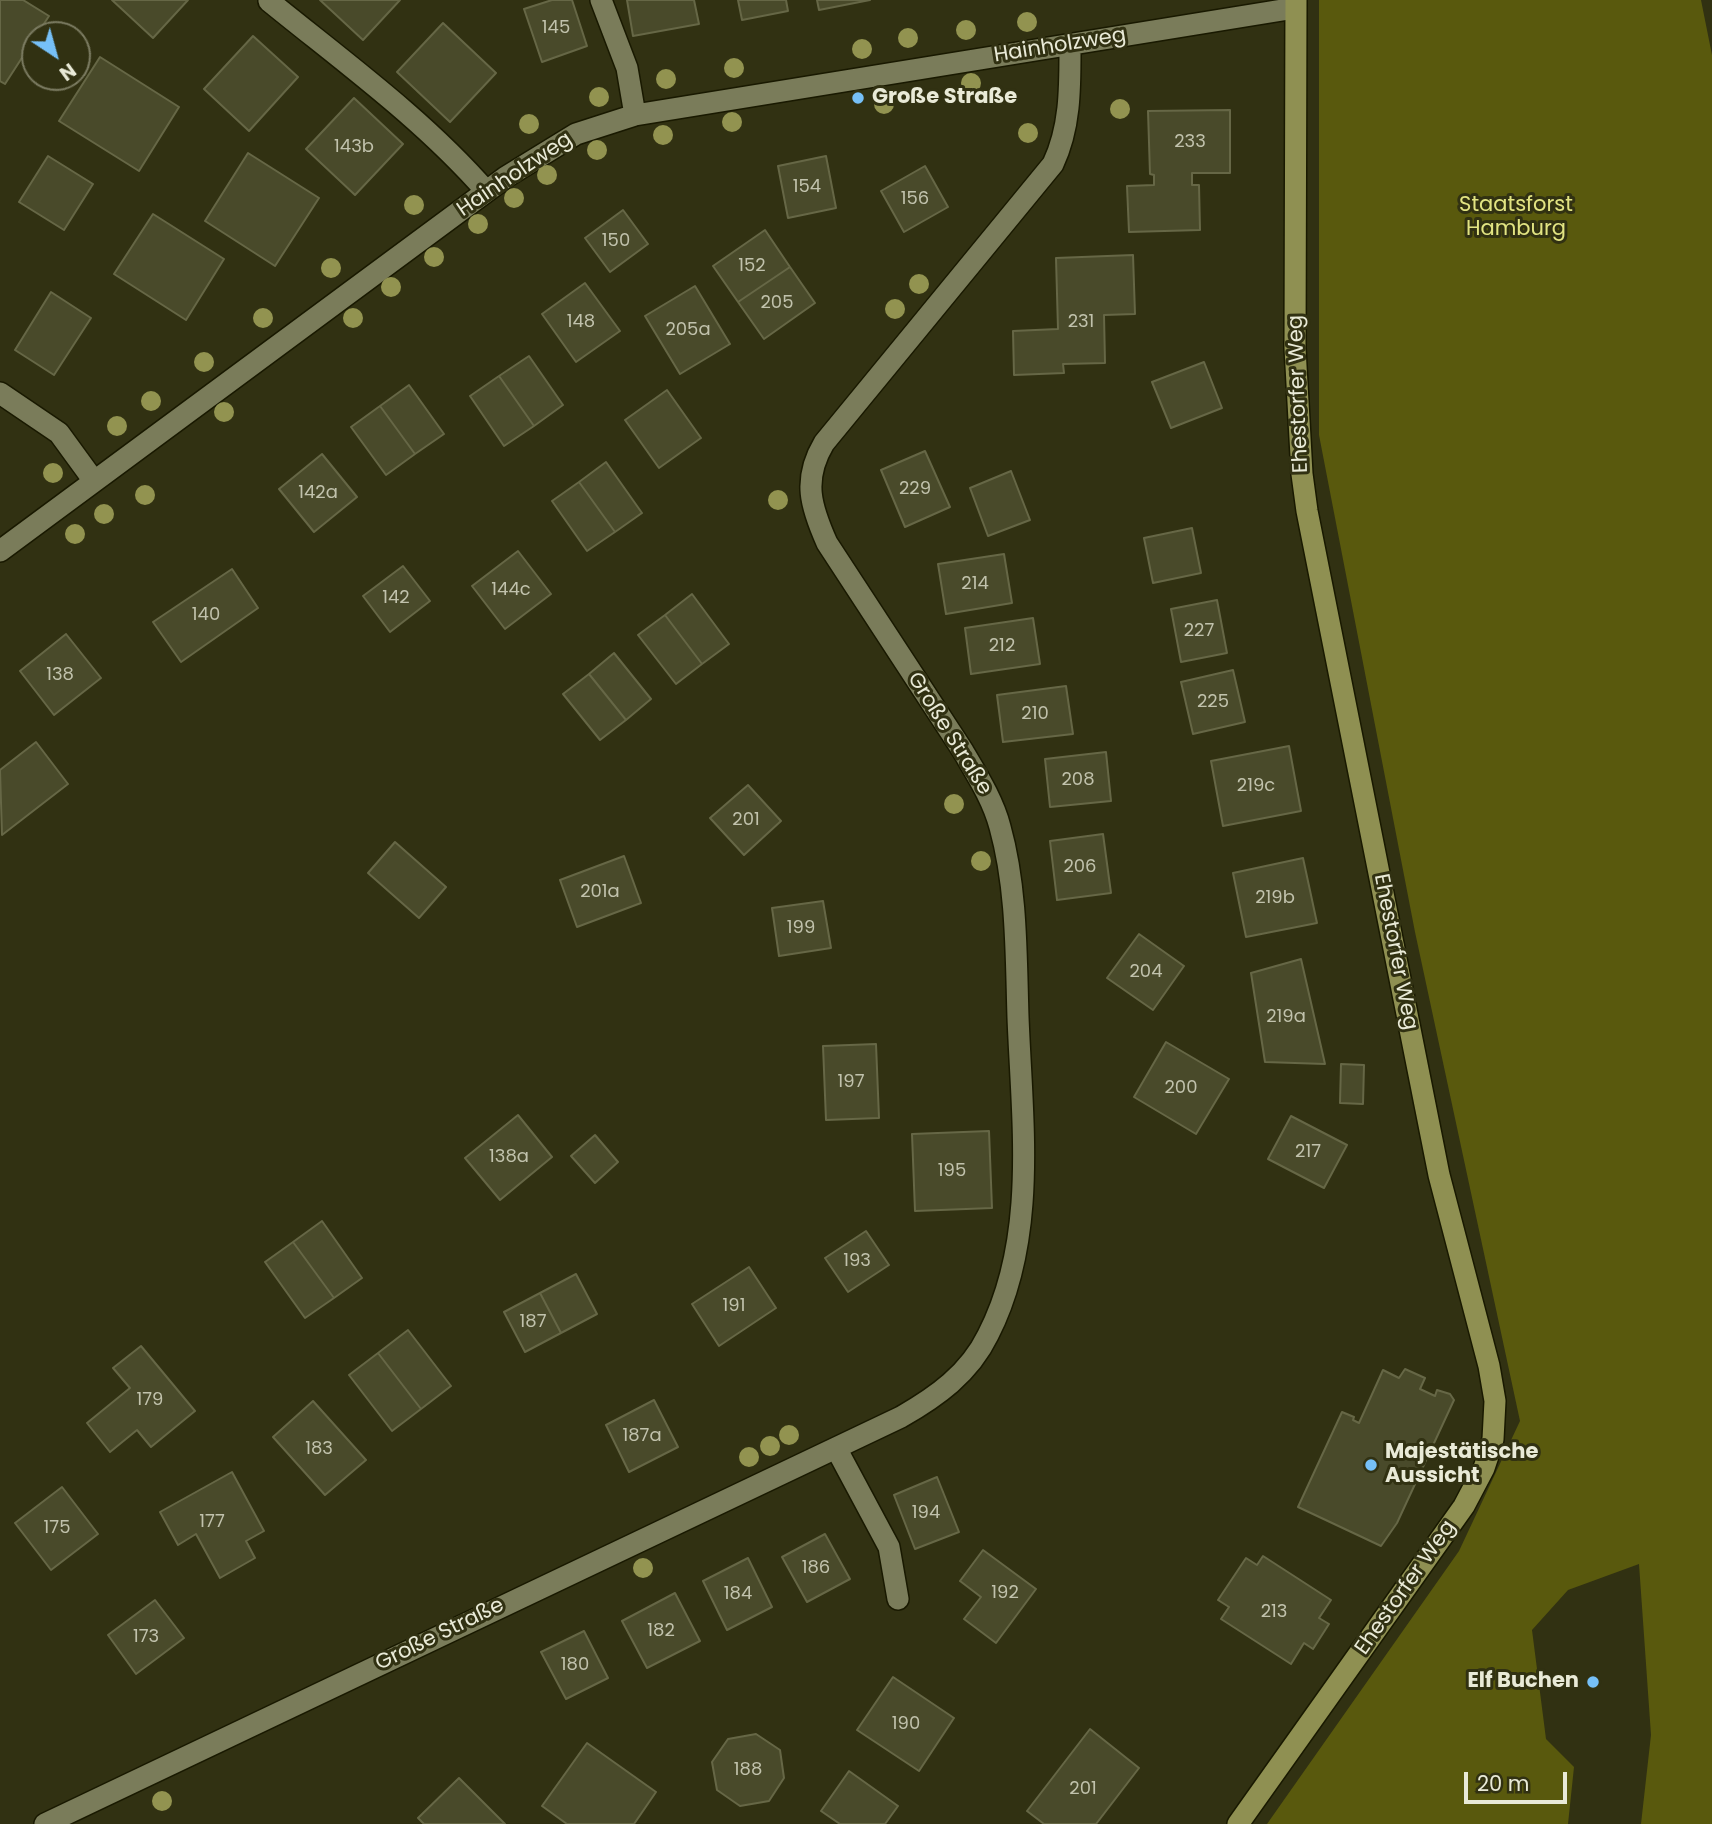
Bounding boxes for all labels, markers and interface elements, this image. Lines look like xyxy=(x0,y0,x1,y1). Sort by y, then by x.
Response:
house number: 145 xyxy=(542,17,570,39)
north arrow xyxy=(21,21,91,91)
street label: Hainholzweg xyxy=(992,23,1128,69)
text: N xyxy=(54,57,81,87)
place label: Große Straße xyxy=(872,85,1017,111)
marker: Große Straße xyxy=(850,90,866,106)
street label: Hainholzweg xyxy=(453,127,577,223)
house number: 233 xyxy=(1174,131,1206,153)
house number: 143b xyxy=(334,136,374,158)
house number: 154 xyxy=(793,176,821,198)
house number: 156 xyxy=(901,188,929,210)
park label: Staatsforst Hamburg xyxy=(1459,193,1573,243)
house number: 150 xyxy=(602,230,630,252)
house number: 152 xyxy=(738,255,766,277)
house number: 205 xyxy=(761,292,793,314)
house number: 148 xyxy=(567,311,595,333)
house number: 231 xyxy=(1068,311,1094,333)
street label: Ehestorfer Weg xyxy=(1284,315,1314,473)
house number: 205a xyxy=(665,319,711,341)
house number: 229 xyxy=(899,478,931,500)
house number: 142a xyxy=(298,482,338,504)
house number: 214 xyxy=(961,573,989,595)
house number: 144c xyxy=(491,579,531,601)
house number: 142 xyxy=(382,587,410,609)
house number: 140 xyxy=(192,604,220,626)
house number: 227 xyxy=(1184,620,1214,642)
house number: 212 xyxy=(989,635,1015,657)
house number: 138 xyxy=(46,664,74,686)
street label: Große Straße xyxy=(901,668,997,800)
house number: 225 xyxy=(1197,691,1229,713)
house number: 210 xyxy=(1021,703,1049,725)
house number: 208 xyxy=(1061,769,1095,791)
house number: 219c xyxy=(1237,775,1275,797)
house number: 201 xyxy=(732,809,760,831)
house number: 206 xyxy=(1063,856,1097,878)
street label: Ehestorfer Weg xyxy=(1368,872,1422,1032)
house number: 201a xyxy=(580,881,620,903)
house number: 219b xyxy=(1255,887,1295,909)
house number: 199 xyxy=(787,917,815,939)
house number: 204 xyxy=(1130,961,1162,983)
house number: 219a xyxy=(1266,1006,1306,1028)
house number: 197 xyxy=(838,1071,864,1093)
house number: 200 xyxy=(1165,1077,1197,1099)
house number: 217 xyxy=(1295,1141,1321,1163)
house number: 138a xyxy=(489,1146,529,1168)
house number: 195 xyxy=(938,1160,966,1182)
house number: 193 xyxy=(843,1250,871,1272)
house number: 191 xyxy=(723,1295,745,1317)
house number: 187 xyxy=(520,1311,546,1333)
house number: 179 xyxy=(137,1389,163,1411)
house number: 187a xyxy=(622,1425,662,1447)
house number: 183 xyxy=(305,1438,333,1460)
place label: Majestätische Aussicht xyxy=(1385,1440,1538,1490)
marker: Majestätische Aussicht xyxy=(1363,1457,1379,1473)
house number: 194 xyxy=(912,1502,940,1524)
house number: 177 xyxy=(199,1511,225,1533)
street label: Ehestorfer Weg xyxy=(1350,1516,1462,1660)
house number: 175 xyxy=(44,1517,70,1539)
house number: 186 xyxy=(802,1557,830,1579)
house number: 192 xyxy=(991,1582,1019,1604)
house number: 184 xyxy=(724,1583,752,1605)
street label: Große Straße xyxy=(372,1593,508,1677)
house number: 213 xyxy=(1261,1601,1287,1623)
house number: 182 xyxy=(647,1620,675,1642)
house number: 173 xyxy=(133,1626,159,1648)
house number: 180 xyxy=(561,1654,589,1676)
place label: Elf Buchen xyxy=(1467,1669,1579,1695)
marker: Elf Buchen xyxy=(1585,1674,1601,1690)
house number: 190 xyxy=(892,1713,920,1735)
scale bar xyxy=(1467,1758,1570,1802)
house number: 188 xyxy=(734,1759,762,1781)
text: 20 m xyxy=(1477,1769,1530,1798)
house number: 201 xyxy=(1069,1778,1097,1800)

